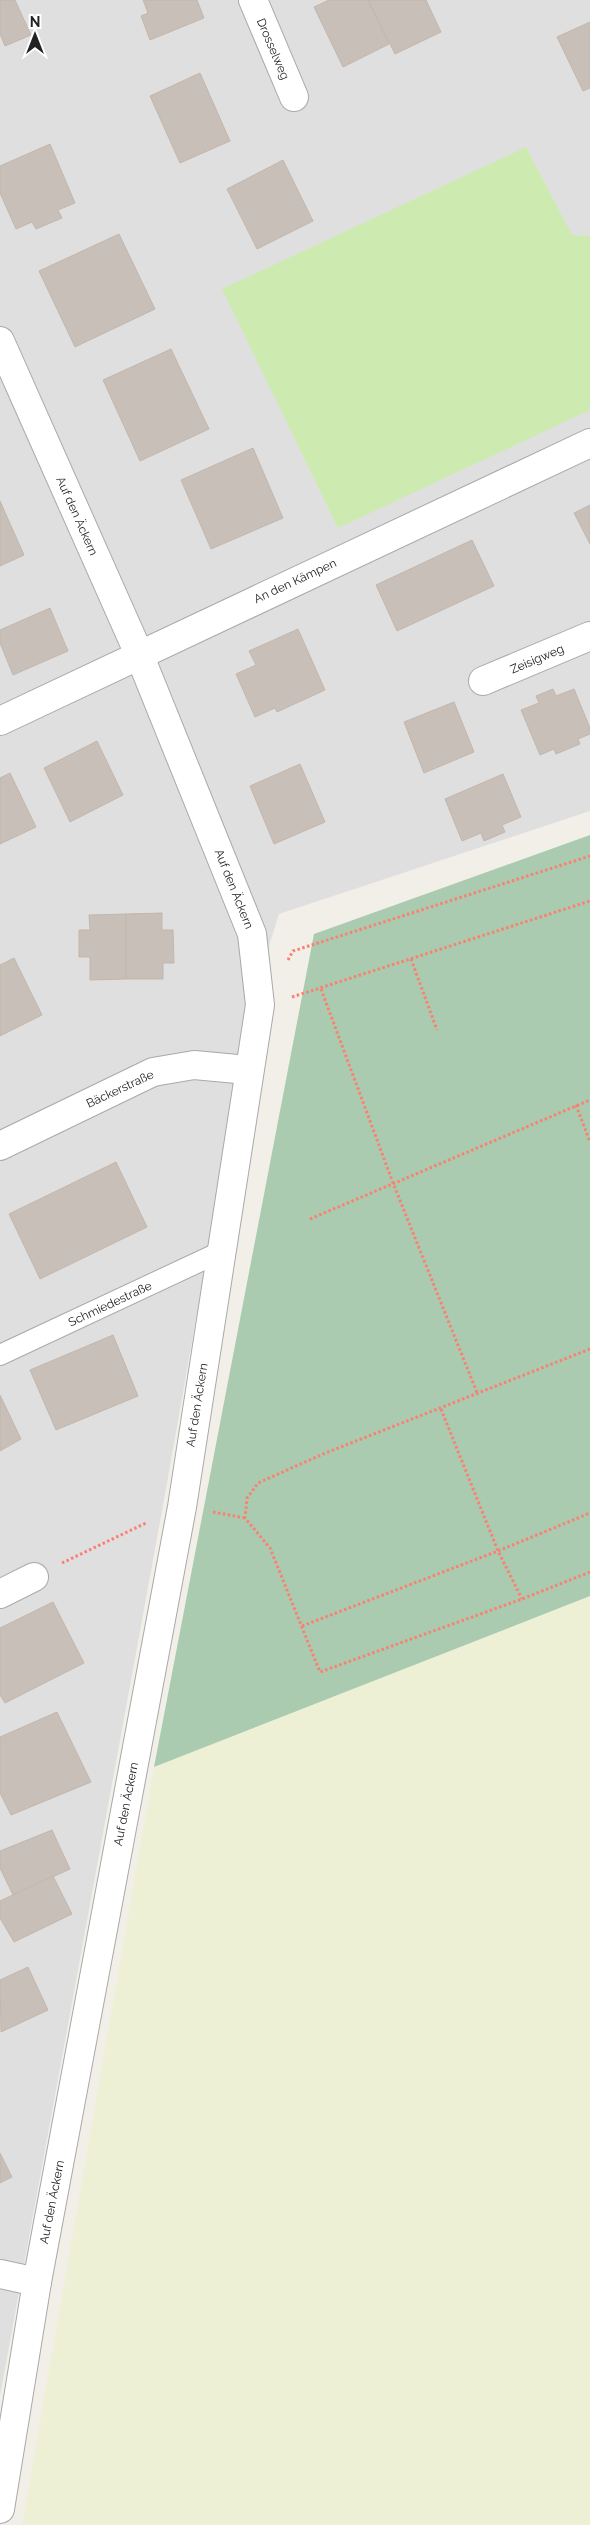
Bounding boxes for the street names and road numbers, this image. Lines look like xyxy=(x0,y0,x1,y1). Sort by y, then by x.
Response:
street label: Drosselweg xyxy=(254,16,292,82)
street label: Auf den Äckern xyxy=(53,474,101,558)
street label: An den Kämpen xyxy=(251,556,339,606)
street label: Zeisigweg xyxy=(508,641,566,677)
street label: Auf den Äckern xyxy=(212,847,256,931)
street label: Bäckerstraße xyxy=(84,1067,156,1111)
street label: Schmiedestraße xyxy=(66,1279,154,1329)
street label: Auf den Äckern xyxy=(183,1362,211,1448)
street label: Auf den Äckern xyxy=(111,1761,141,1847)
street label: Auf den Äckern xyxy=(37,2159,67,2245)

